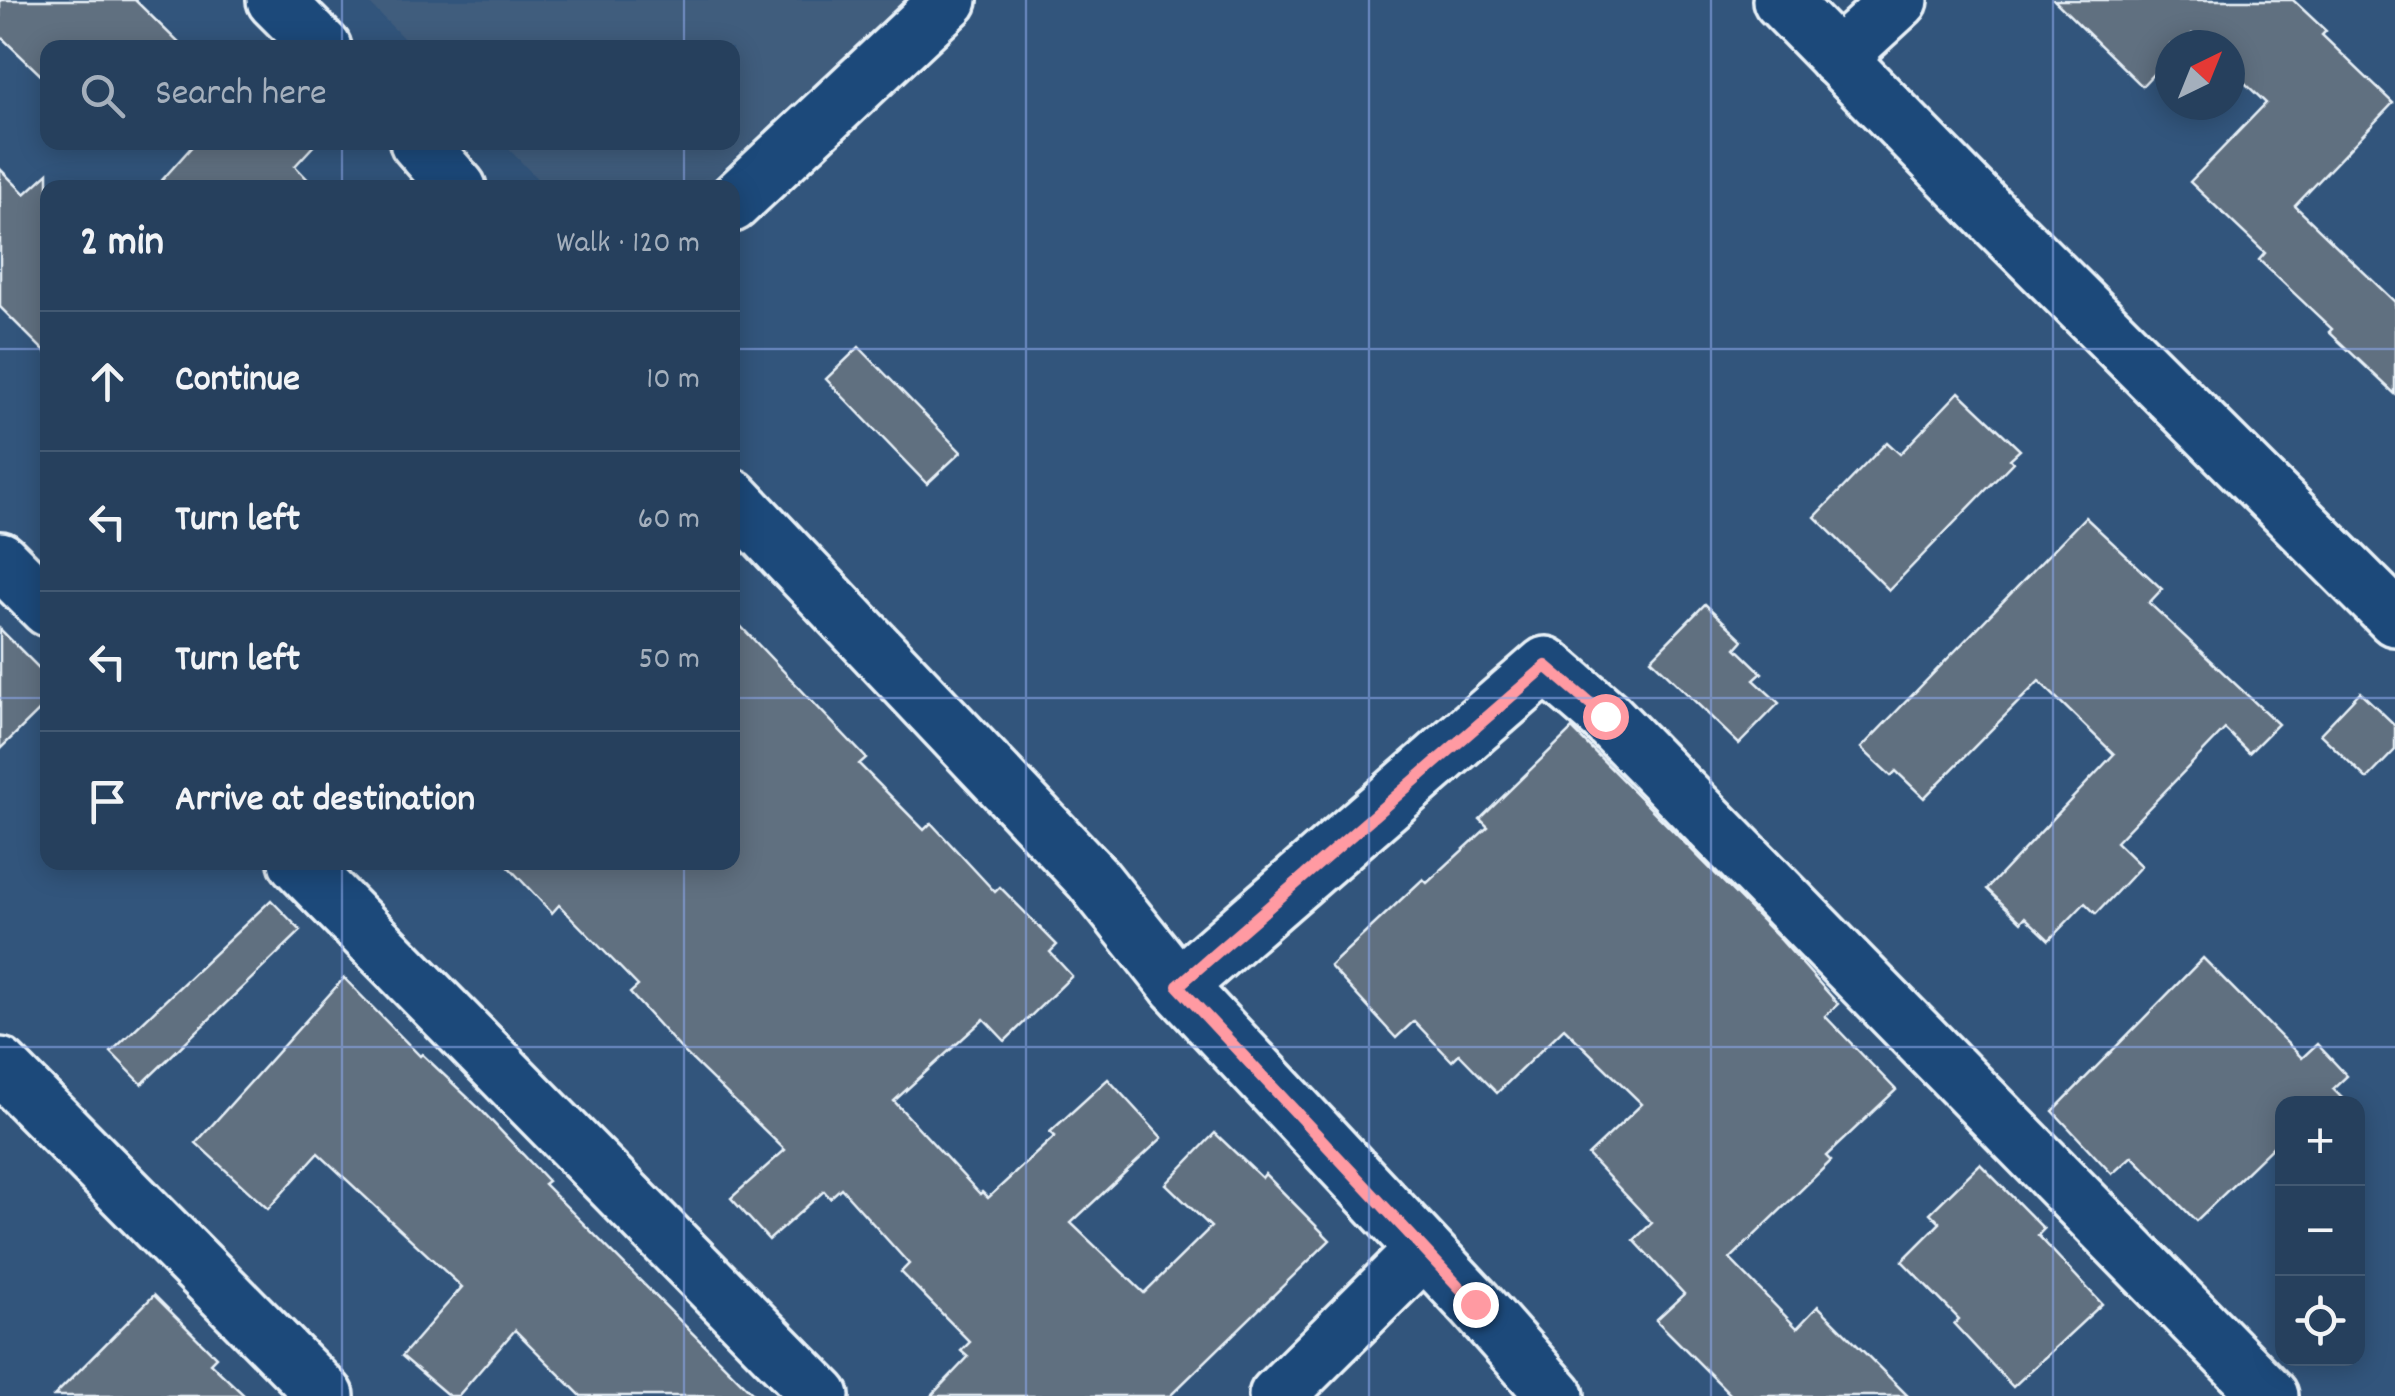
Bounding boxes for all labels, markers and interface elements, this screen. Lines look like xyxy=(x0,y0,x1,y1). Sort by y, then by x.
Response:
north arrow xyxy=(2155,30,2245,120)
search box xyxy=(40,40,740,150)
icon: search xyxy=(75,68,130,123)
text: Search here xyxy=(155,68,327,123)
text: 2 min xyxy=(80,215,164,275)
text: Walk · 120 m xyxy=(556,222,700,268)
icon: ahead xyxy=(80,354,135,409)
text: Continue xyxy=(175,354,300,409)
text: 10 m xyxy=(646,358,700,404)
icon: left xyxy=(80,494,135,549)
text: Turn left xyxy=(175,494,300,549)
text: 60 m xyxy=(638,498,700,544)
icon: left xyxy=(80,634,135,689)
text: Turn left xyxy=(175,634,300,689)
text: 50 m xyxy=(638,638,700,684)
route start xyxy=(1583,694,1629,740)
icon: arrive xyxy=(80,774,135,829)
text: Arrive at destination xyxy=(175,774,475,829)
map controls xyxy=(2275,1096,2365,1366)
button: + xyxy=(2275,1096,2365,1186)
button: − xyxy=(2275,1186,2365,1276)
button: locate xyxy=(2275,1276,2365,1366)
route end xyxy=(1453,1282,1499,1328)

